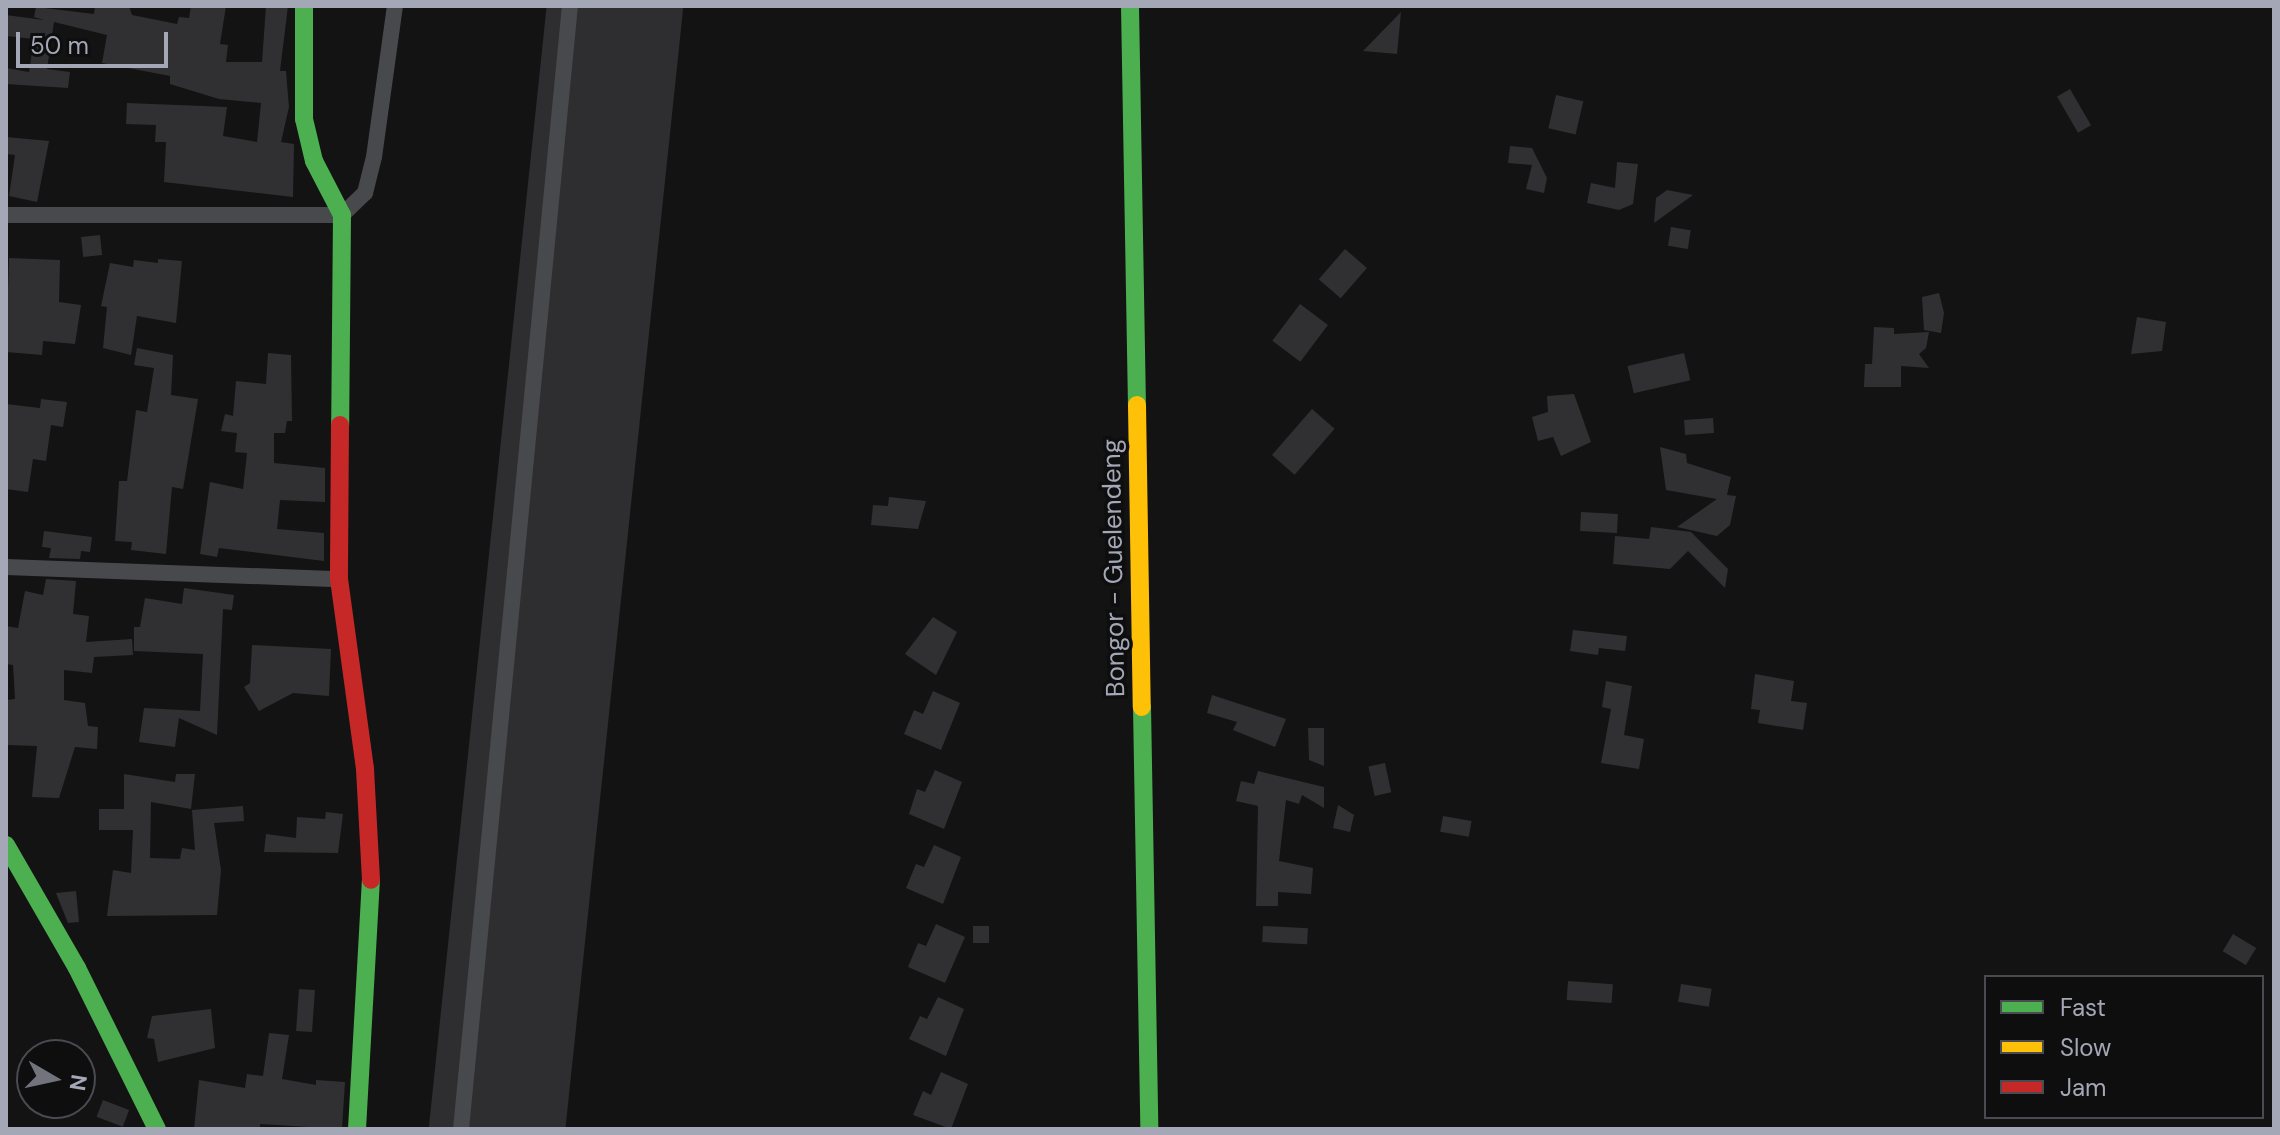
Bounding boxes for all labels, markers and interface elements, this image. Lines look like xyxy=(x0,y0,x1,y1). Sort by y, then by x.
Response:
scale bar xyxy=(20,16,172,66)
text: 50 m xyxy=(30,30,89,61)
street label: Bongor - Guelendeng xyxy=(1096,439,1132,697)
legend xyxy=(1984,975,2264,1119)
text: Fast xyxy=(2060,992,2106,1023)
text: Slow xyxy=(2060,1032,2111,1063)
north arrow xyxy=(16,1039,96,1119)
text: N xyxy=(63,1072,94,1093)
text: Jam xyxy=(2060,1072,2106,1103)

